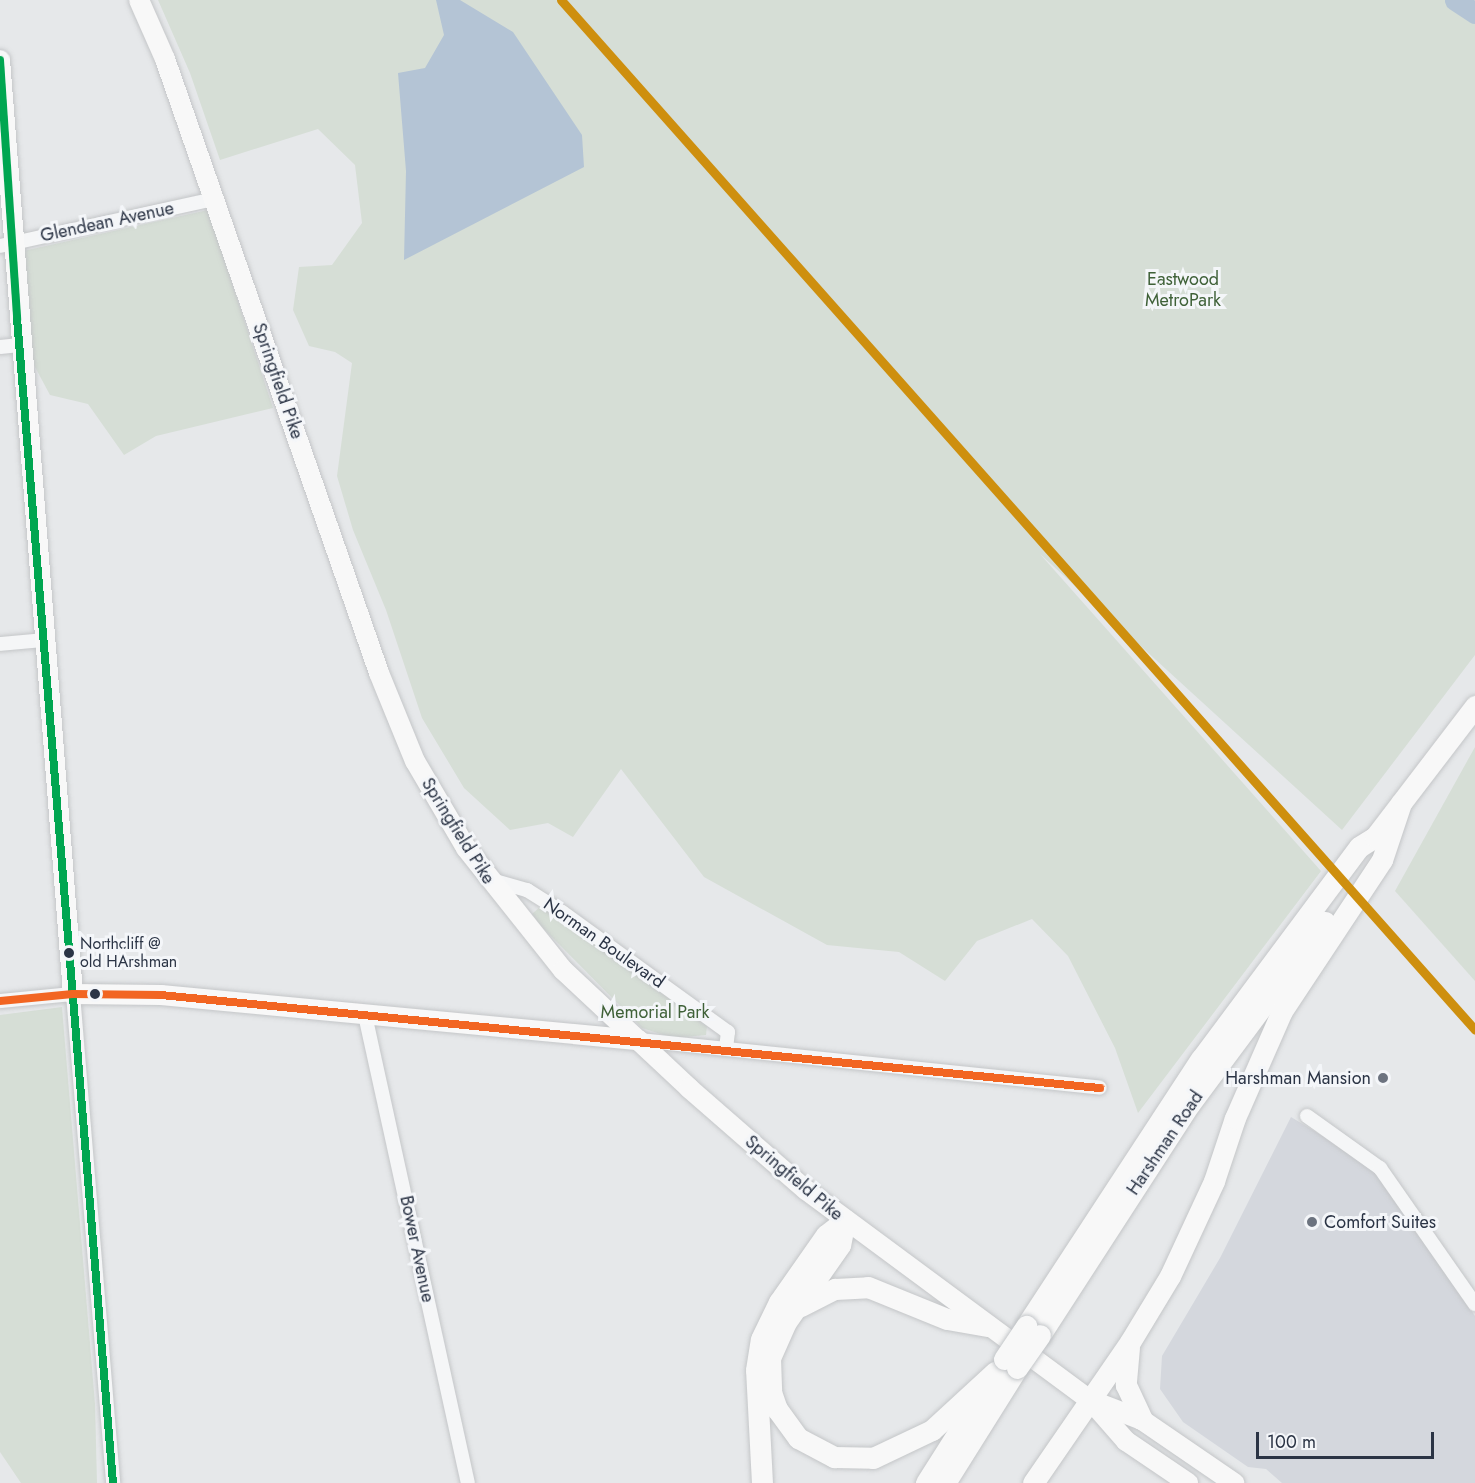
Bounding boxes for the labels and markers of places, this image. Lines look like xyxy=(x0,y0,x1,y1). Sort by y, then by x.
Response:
place label: Northcliff @ old HArshman xyxy=(80,934,177,972)
marker: Northcliff @ old HArshman xyxy=(63,947,75,959)
unlabelled marker xyxy=(89,988,101,1000)
place label: Harshman Mansion xyxy=(1225,1067,1371,1089)
marker: Harshman Mansion xyxy=(1376,1071,1390,1085)
place label: Comfort Suites xyxy=(1324,1211,1436,1233)
marker: Comfort Suites xyxy=(1305,1215,1319,1229)

